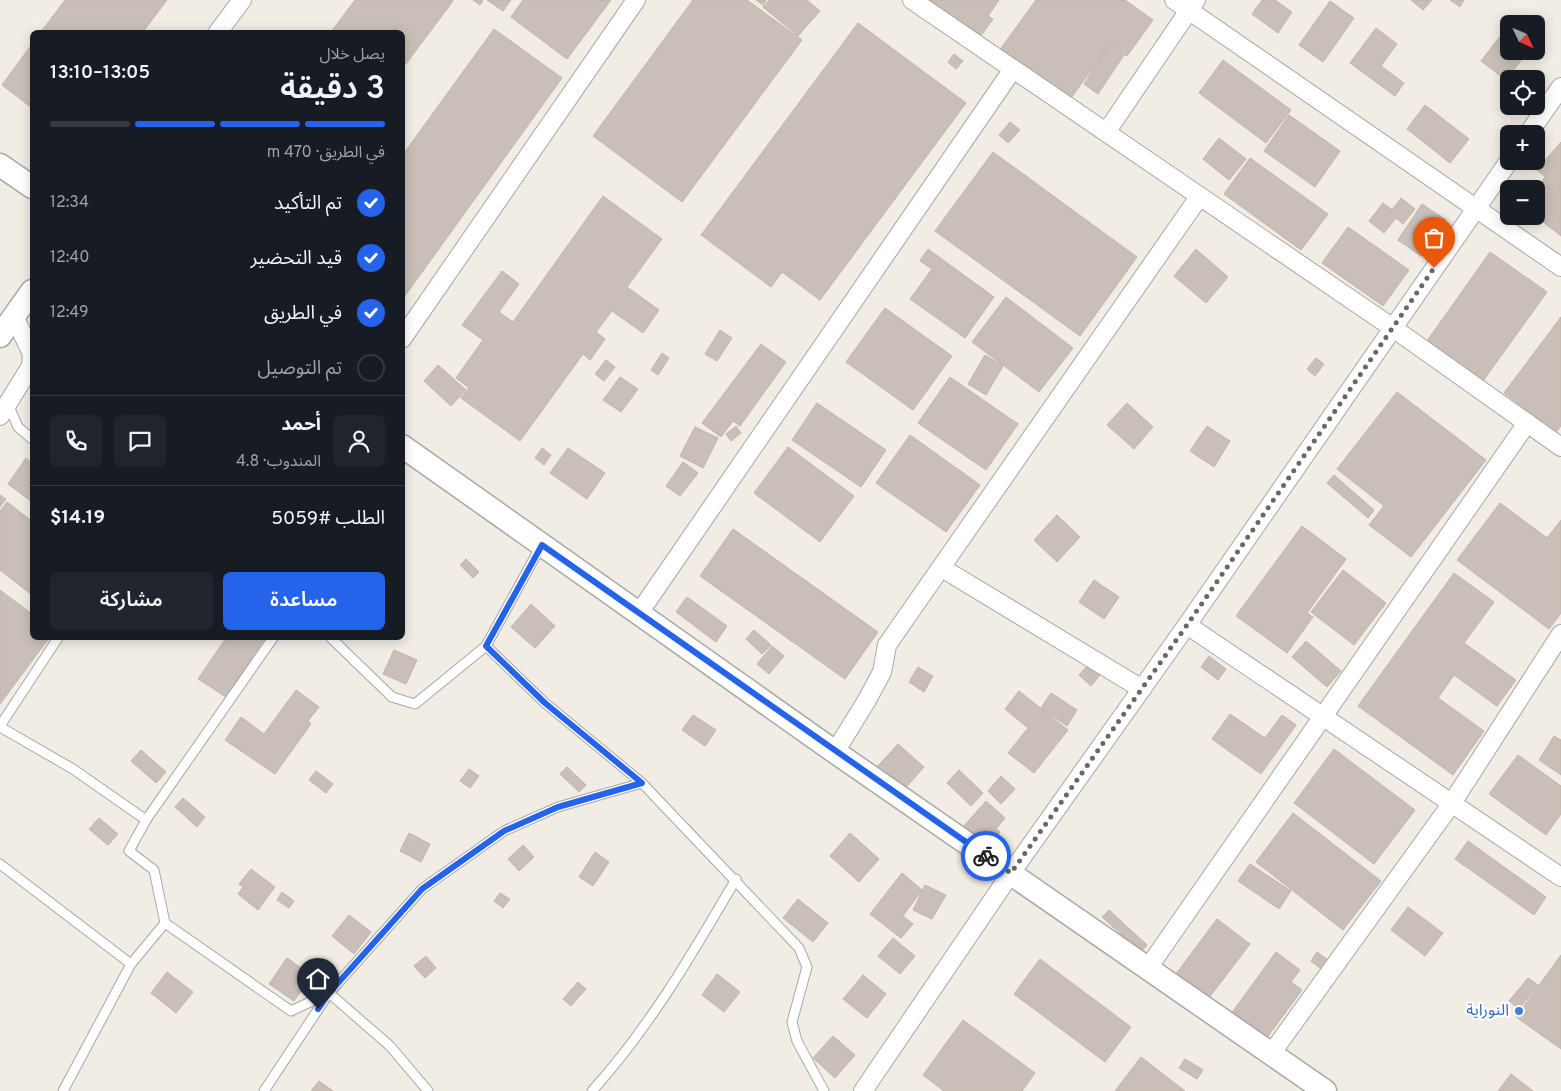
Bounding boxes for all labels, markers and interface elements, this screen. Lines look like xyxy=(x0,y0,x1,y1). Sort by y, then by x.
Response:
north arrow xyxy=(1500,15,1545,60)
map controls xyxy=(1500,15,1545,225)
text: يصل خلال xyxy=(319,45,385,65)
text: 13:05–13:10 xyxy=(50,61,150,85)
text: 3 دقيقة xyxy=(280,70,385,110)
button: locate xyxy=(1500,70,1545,115)
button: + xyxy=(1500,125,1545,170)
text: في الطريق · 470 m xyxy=(267,143,385,163)
button: − xyxy=(1500,180,1545,225)
icon: check xyxy=(357,189,385,217)
text: تم التأكيد xyxy=(274,192,342,216)
text: 12:34 xyxy=(50,193,89,213)
pin xyxy=(1413,217,1455,268)
icon: bag xyxy=(1420,224,1448,252)
icon: check xyxy=(357,244,385,272)
text: قيد التحضير xyxy=(251,247,342,271)
text: 12:40 xyxy=(50,248,90,268)
icon: check xyxy=(357,299,385,327)
text: في الطريق xyxy=(264,302,342,326)
text: 12:49 xyxy=(50,303,89,323)
text: تم التوصيل xyxy=(258,357,342,381)
text: أحمد xyxy=(281,413,321,437)
button: phone xyxy=(50,415,102,467)
button: chat xyxy=(114,415,166,467)
button: person xyxy=(333,415,385,467)
text: المندوب · 4.8 xyxy=(236,452,321,472)
text: $14.19 xyxy=(50,506,105,530)
text: الطلب #5059 xyxy=(271,507,385,531)
button: مشاركة xyxy=(50,572,213,630)
button: مساعدة xyxy=(223,572,385,630)
courier xyxy=(961,831,1011,881)
icon: bike xyxy=(972,842,1000,870)
pin xyxy=(297,958,339,1009)
icon: home xyxy=(304,965,332,993)
place label: النوراية xyxy=(1466,1001,1509,1021)
marker: النوراية xyxy=(1513,1005,1525,1017)

